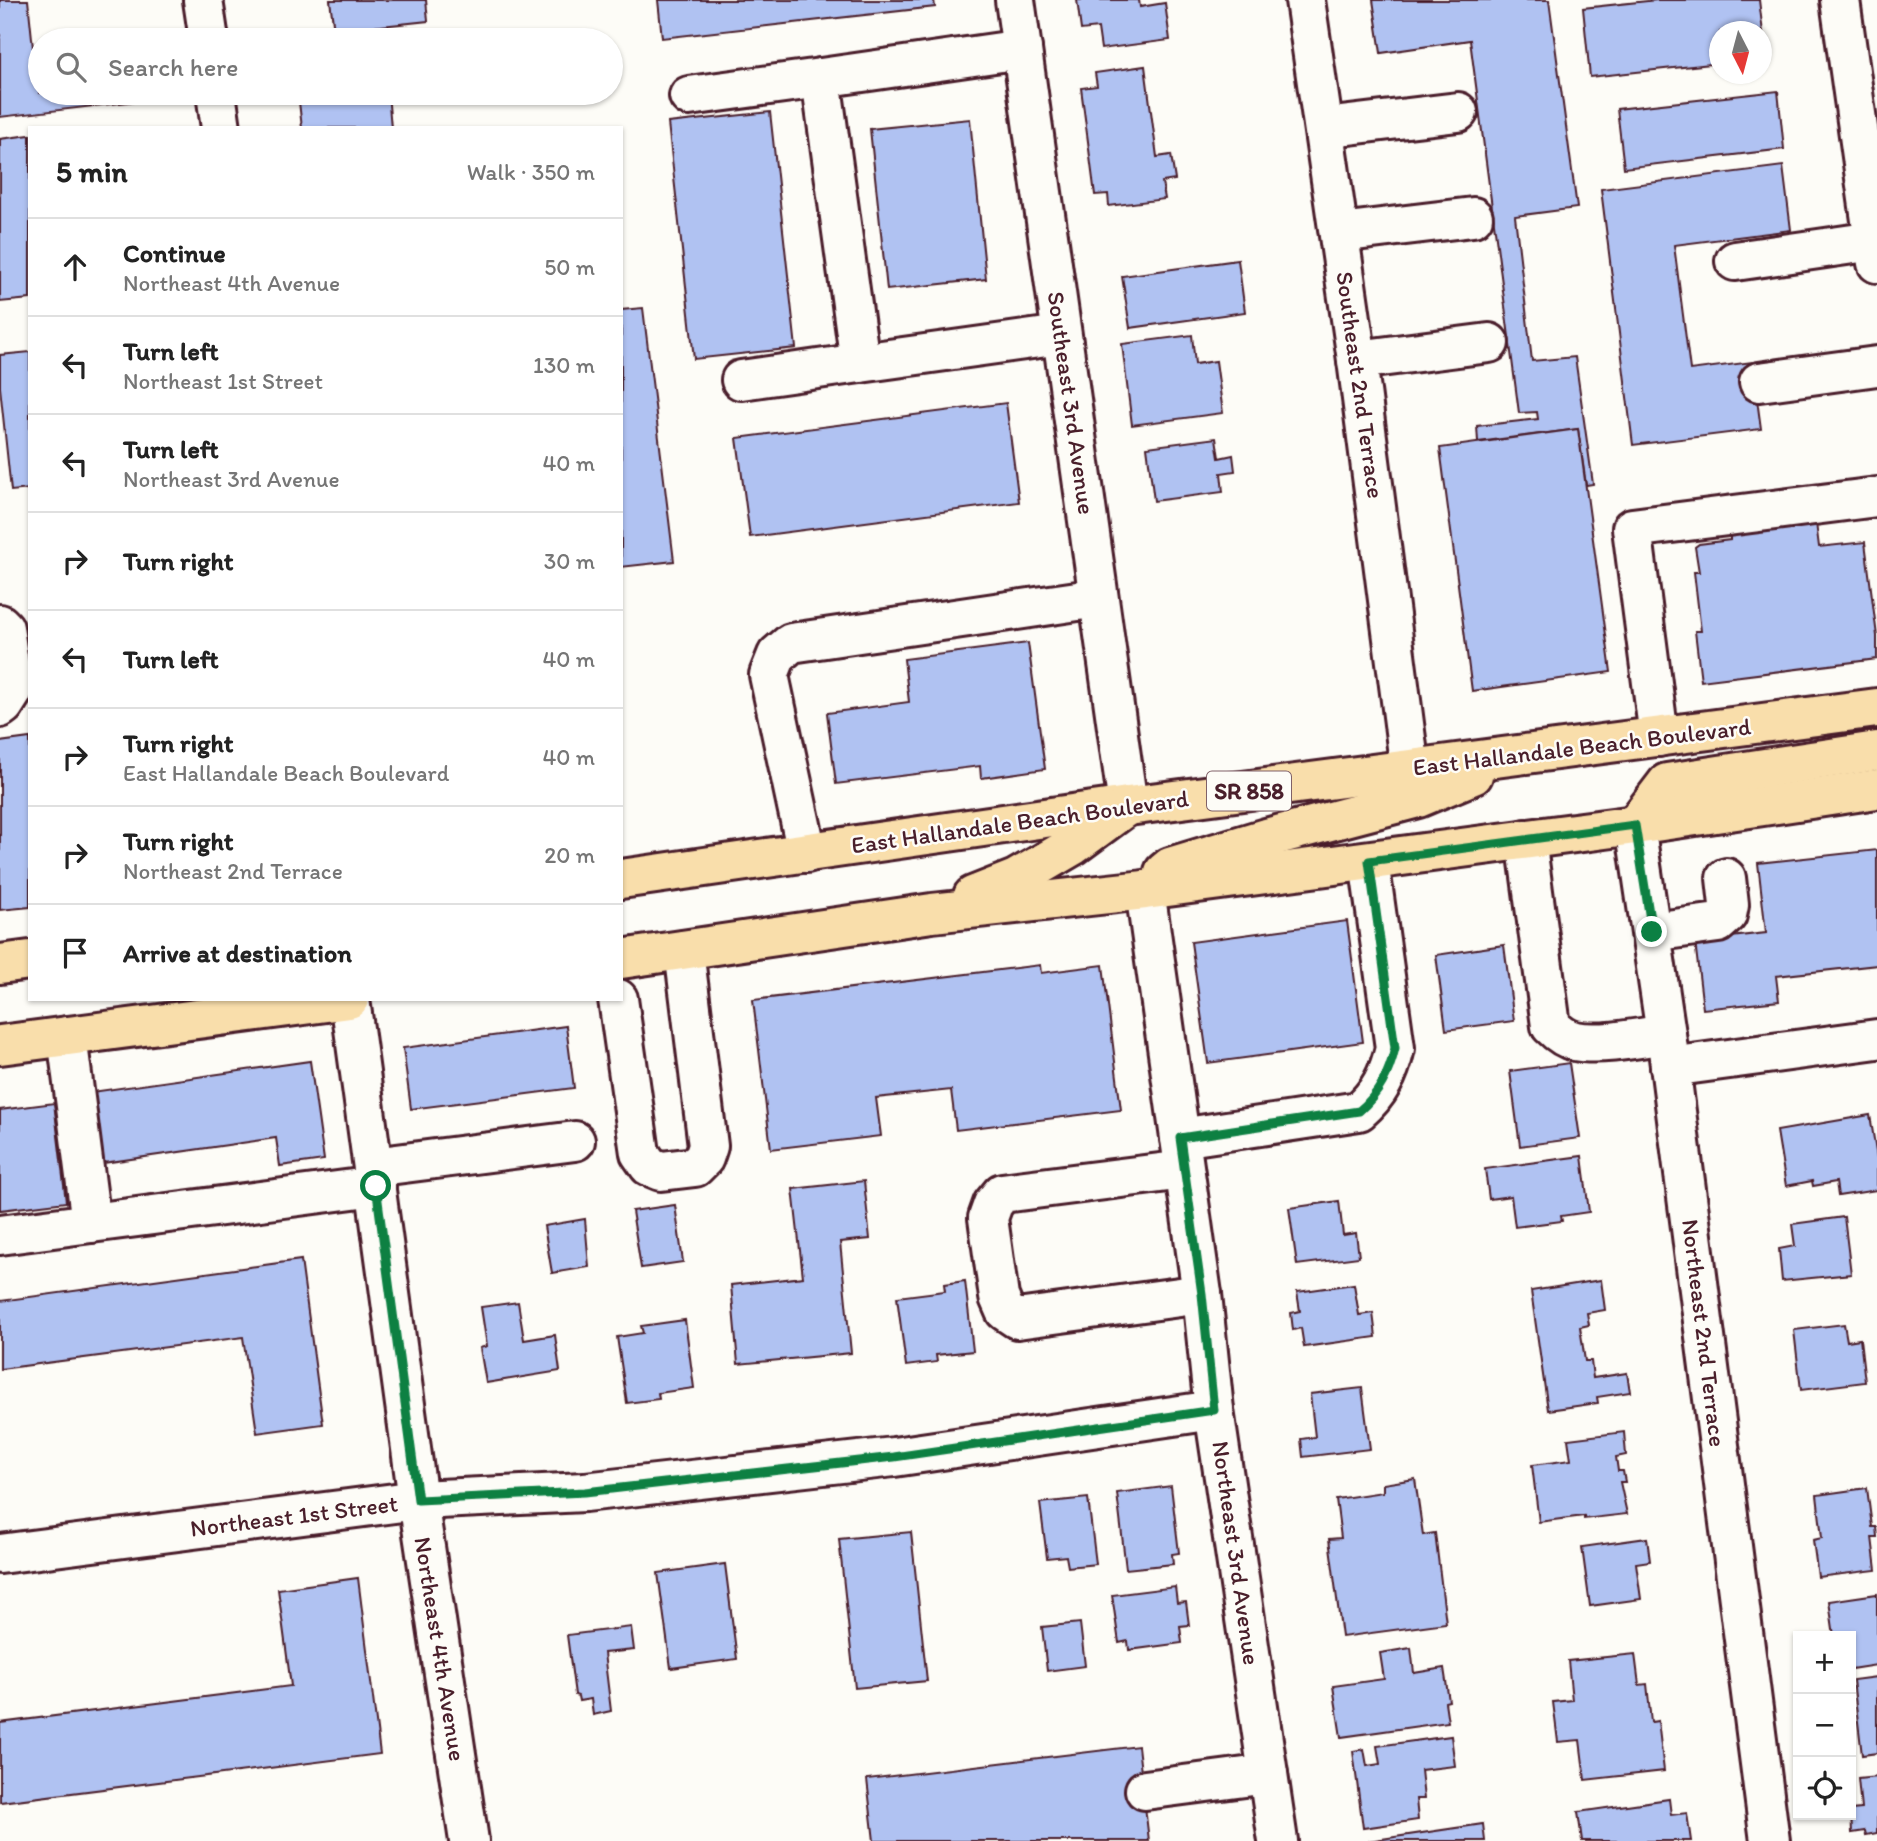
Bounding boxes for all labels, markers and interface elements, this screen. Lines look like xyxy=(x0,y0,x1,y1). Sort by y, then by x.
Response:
north arrow xyxy=(1709,21,1772,84)
search box xyxy=(28,28,623,105)
icon: search xyxy=(52,48,90,86)
text: Search here xyxy=(108,51,238,83)
text: 5 min xyxy=(56,153,127,190)
text: Walk · 350 m xyxy=(467,158,595,186)
text: Continue xyxy=(123,237,226,269)
icon: ahead xyxy=(56,248,94,286)
text: 50 m xyxy=(544,253,595,281)
text: Northeast 4th Avenue xyxy=(123,269,340,297)
street label: Southeast 2nd Terrace xyxy=(1330,269,1391,500)
street label: Southeast 3rd Avenue xyxy=(1041,289,1102,516)
text: Turn left xyxy=(123,335,219,367)
icon: left xyxy=(56,346,94,384)
text: 130 m xyxy=(533,351,595,379)
text: Northeast 1st Street xyxy=(123,367,323,395)
text: Turn left xyxy=(123,433,219,465)
icon: left xyxy=(56,444,94,482)
text: 40 m xyxy=(542,449,595,477)
text: Northeast 3rd Avenue xyxy=(123,465,340,493)
icon: right xyxy=(56,542,94,580)
text: Turn right xyxy=(123,545,234,577)
text: 30 m xyxy=(544,547,595,575)
icon: left xyxy=(56,640,94,678)
text: Turn left xyxy=(123,643,219,675)
text: 40 m xyxy=(542,645,595,673)
street label: East Hallandale Beach Boulevard xyxy=(1411,711,1753,782)
text: Turn right xyxy=(123,727,234,759)
icon: right xyxy=(56,738,94,776)
text: 40 m xyxy=(542,743,595,771)
text: East Hallandale Beach Boulevard xyxy=(123,759,449,787)
road number: SR 858 xyxy=(1207,772,1291,810)
street label: East Hallandale Beach Boulevard xyxy=(849,783,1191,860)
text: Turn right xyxy=(123,825,234,857)
icon: right xyxy=(56,836,94,874)
text: 20 m xyxy=(544,841,595,869)
text: Northeast 2nd Terrace xyxy=(123,857,343,885)
route end xyxy=(1636,916,1667,947)
icon: arrive xyxy=(56,934,94,972)
text: Arrive at destination xyxy=(123,937,352,969)
route start xyxy=(360,1170,391,1201)
street label: Northeast 2nd Terrace xyxy=(1676,1217,1733,1449)
street label: Northeast 3rd Avenue xyxy=(1206,1439,1267,1667)
street label: Northeast 1st Street xyxy=(188,1488,399,1543)
street label: Northeast 4th Avenue xyxy=(408,1535,473,1763)
map controls xyxy=(1793,1631,1856,1820)
button: + xyxy=(1793,1631,1856,1694)
button: − xyxy=(1793,1694,1856,1757)
button: locate xyxy=(1793,1757,1856,1820)

